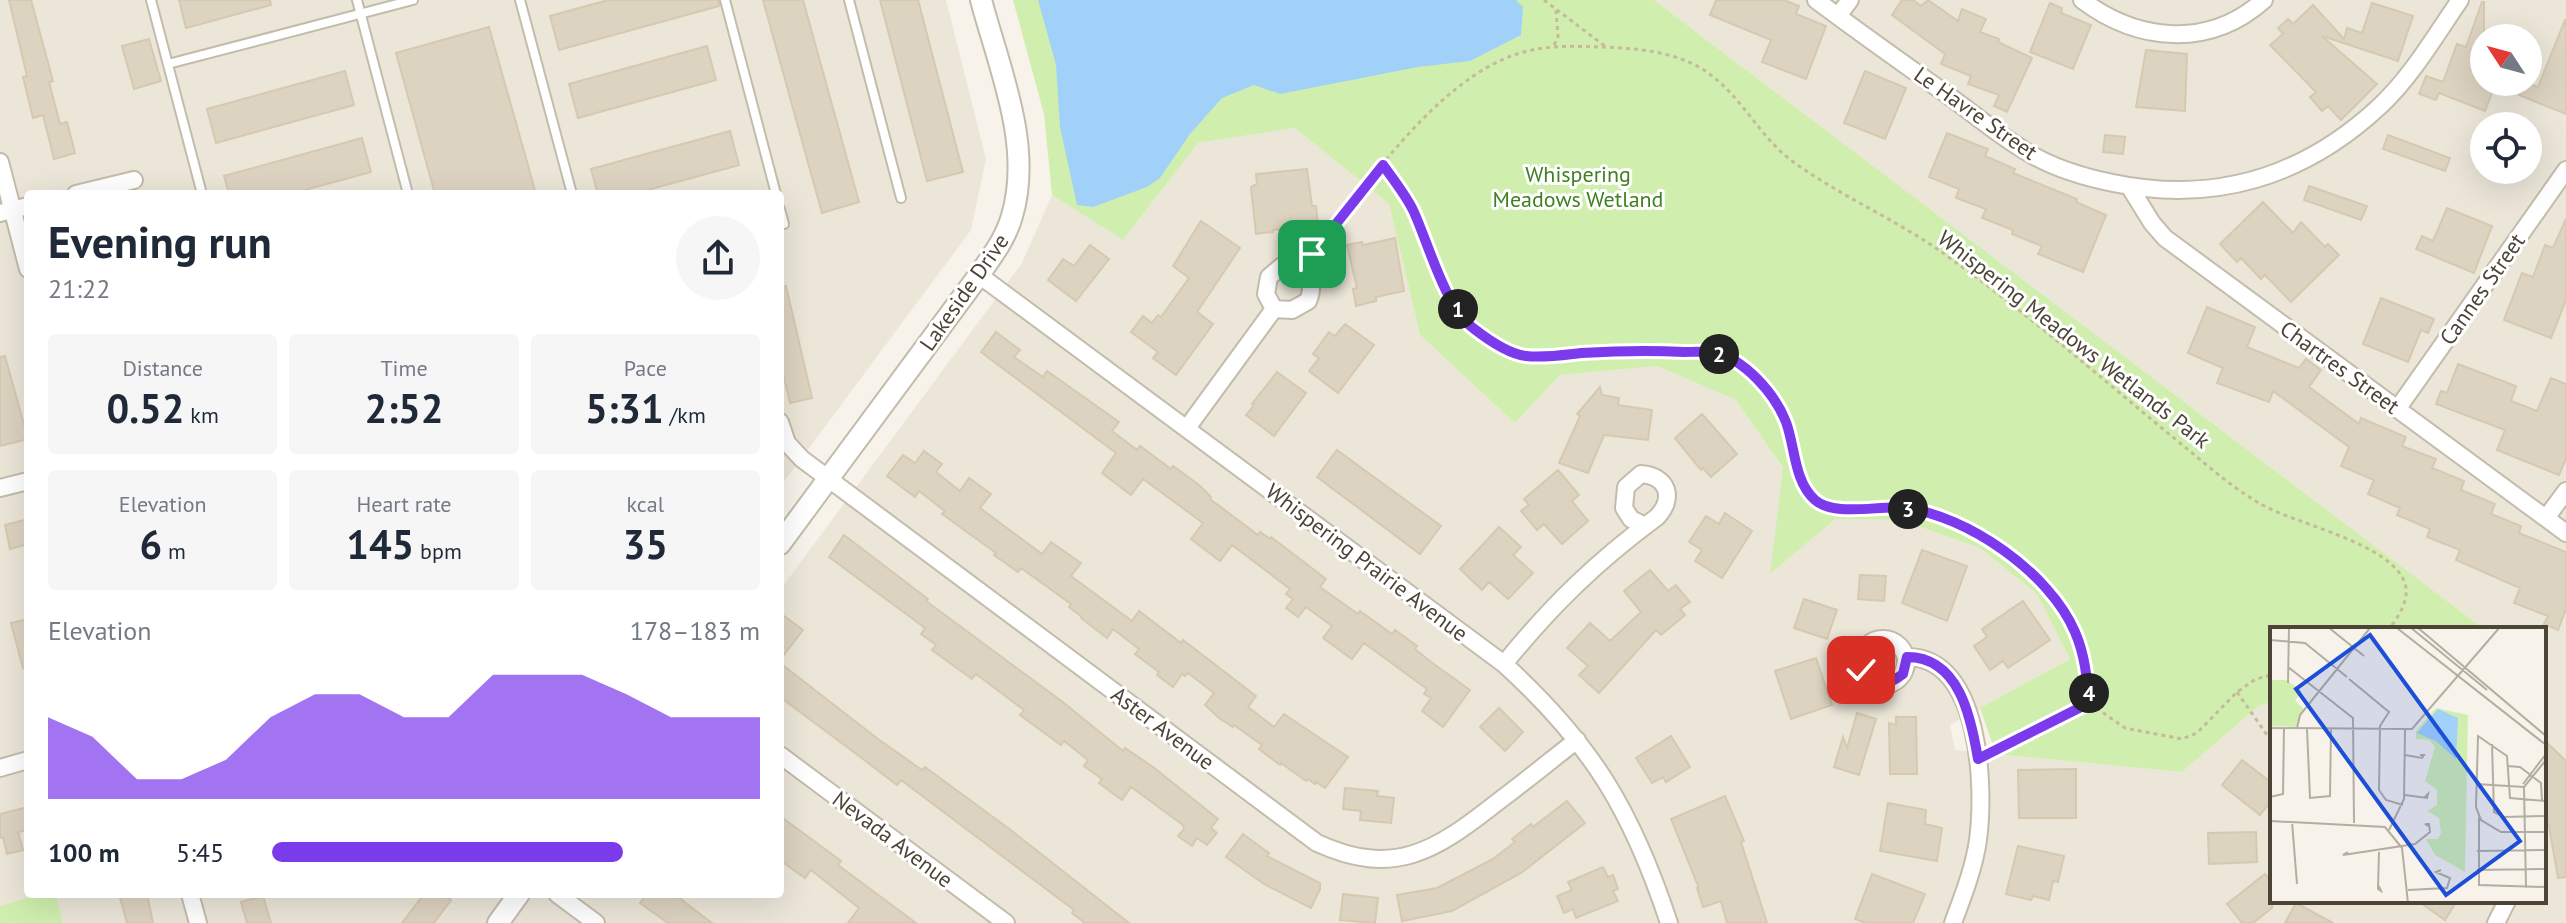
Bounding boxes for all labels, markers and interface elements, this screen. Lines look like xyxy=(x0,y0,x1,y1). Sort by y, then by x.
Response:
north arrow xyxy=(2470,24,2542,96)
map controls xyxy=(2470,24,2542,184)
street label: Le Havre Street xyxy=(1909,60,2044,166)
button: locate xyxy=(2470,112,2542,184)
park label: Whispering Meadows Wetland xyxy=(1493,160,1663,213)
text: Evening run xyxy=(48,213,272,270)
button: share xyxy=(676,216,760,300)
pin xyxy=(1278,220,1346,288)
street label: Whispering Meadows Wetlands Park xyxy=(1932,224,2216,454)
street label: Cannes Street xyxy=(2433,227,2531,350)
street label: Lakeside Drive xyxy=(913,228,1015,356)
icon: arrive xyxy=(1290,232,1334,276)
text: 21:22 xyxy=(48,272,110,305)
pin: 1 xyxy=(1438,289,1478,329)
text: 1 xyxy=(1452,295,1464,323)
street label: Chartres Street xyxy=(2275,314,2406,420)
pin: 2 xyxy=(1699,334,1739,374)
text: 2 xyxy=(1713,340,1725,368)
text: Distance xyxy=(122,354,203,382)
text: Time xyxy=(380,354,428,382)
text: Pace xyxy=(624,354,667,382)
text: 0.52 xyxy=(107,382,184,434)
text: 2:52 xyxy=(365,382,443,434)
text: 5:31 xyxy=(585,382,664,434)
text: km xyxy=(184,401,219,429)
text: /km xyxy=(664,401,706,429)
street label: Whispering Prairie Avenue xyxy=(1260,477,1474,647)
pin: 3 xyxy=(1888,489,1928,529)
text: Elevation xyxy=(119,490,206,518)
text: Heart rate xyxy=(356,490,452,518)
text: kcal xyxy=(627,490,664,518)
text: 3 xyxy=(1902,495,1914,523)
text: 6 xyxy=(139,518,162,570)
text: 145 xyxy=(346,518,414,570)
text: 35 xyxy=(623,518,668,570)
text: m xyxy=(162,537,186,565)
text: bpm xyxy=(414,537,462,565)
text: Elevation xyxy=(48,614,152,647)
text: 178–183 m xyxy=(630,614,760,647)
inset map xyxy=(2270,627,2546,903)
pin xyxy=(1827,636,1895,704)
icon: check xyxy=(1839,648,1883,692)
pin: 4 xyxy=(2069,673,2109,713)
text: 4 xyxy=(2083,679,2095,707)
street label: Aster Avenue xyxy=(1106,680,1220,776)
street label: Nevada Avenue xyxy=(827,785,959,893)
text: 100 m xyxy=(48,836,120,869)
text: 5:45 xyxy=(176,836,224,869)

